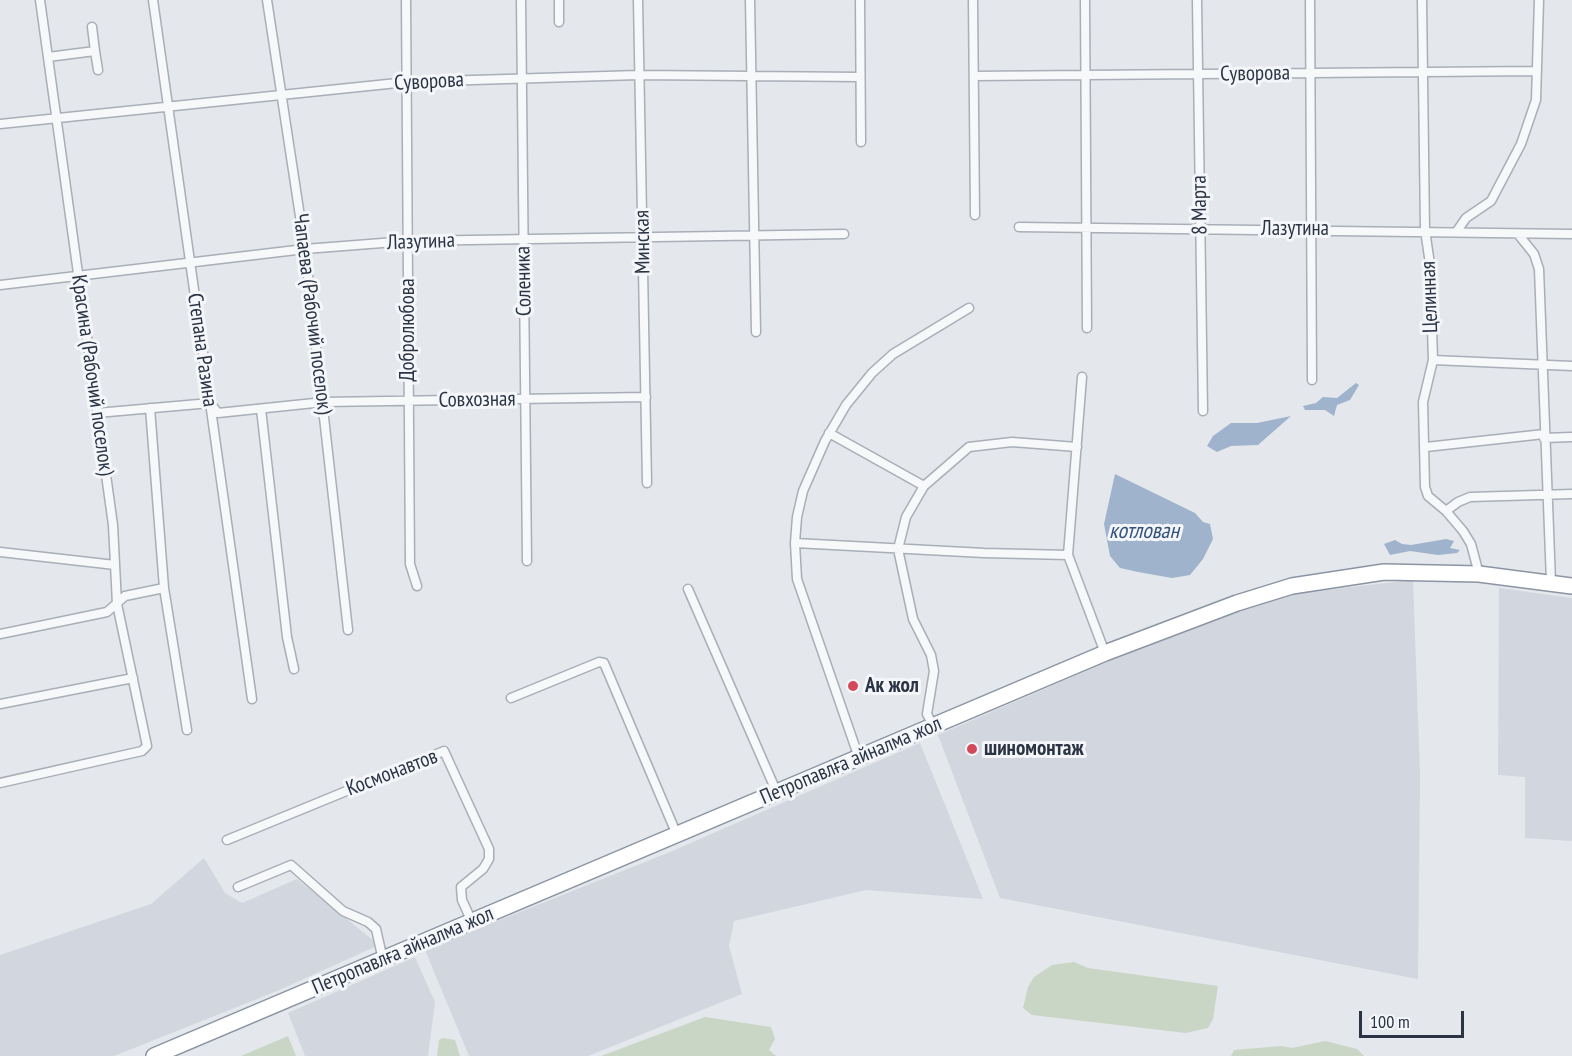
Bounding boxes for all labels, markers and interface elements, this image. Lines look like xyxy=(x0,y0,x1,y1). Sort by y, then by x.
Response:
street label: Суворова xyxy=(1220,61,1290,87)
street label: Суворова xyxy=(393,68,465,96)
street label: 8 Марта xyxy=(1187,175,1213,235)
street label: Минская xyxy=(630,210,656,274)
street label: Чапаева (Рабочий поселок) xyxy=(287,212,337,416)
street label: Лазутина xyxy=(1261,216,1329,242)
street label: Лазутина xyxy=(387,228,455,256)
street label: Соленика xyxy=(511,246,537,316)
street label: Целинная xyxy=(1416,261,1444,333)
street label: Красина (Рабочий поселок) xyxy=(65,273,119,477)
street label: Добролюбова xyxy=(395,278,421,382)
street label: Степана Разина xyxy=(182,292,222,408)
street label: Совхозная xyxy=(438,387,516,413)
water label: котлован xyxy=(1109,519,1179,545)
place label: Ак жол xyxy=(865,673,919,699)
marker: Ак жол xyxy=(846,679,860,693)
street label: Петропавлға айналма жол xyxy=(757,711,945,811)
place label: шиномонтаж xyxy=(984,736,1084,762)
marker: шиномонтаж xyxy=(965,742,979,756)
street label: Космонавтов xyxy=(343,744,441,802)
street label: Петропавлға айналма жол xyxy=(309,901,497,1001)
scale bar xyxy=(1362,999,1467,1037)
text: 100 m xyxy=(1370,1010,1410,1033)

